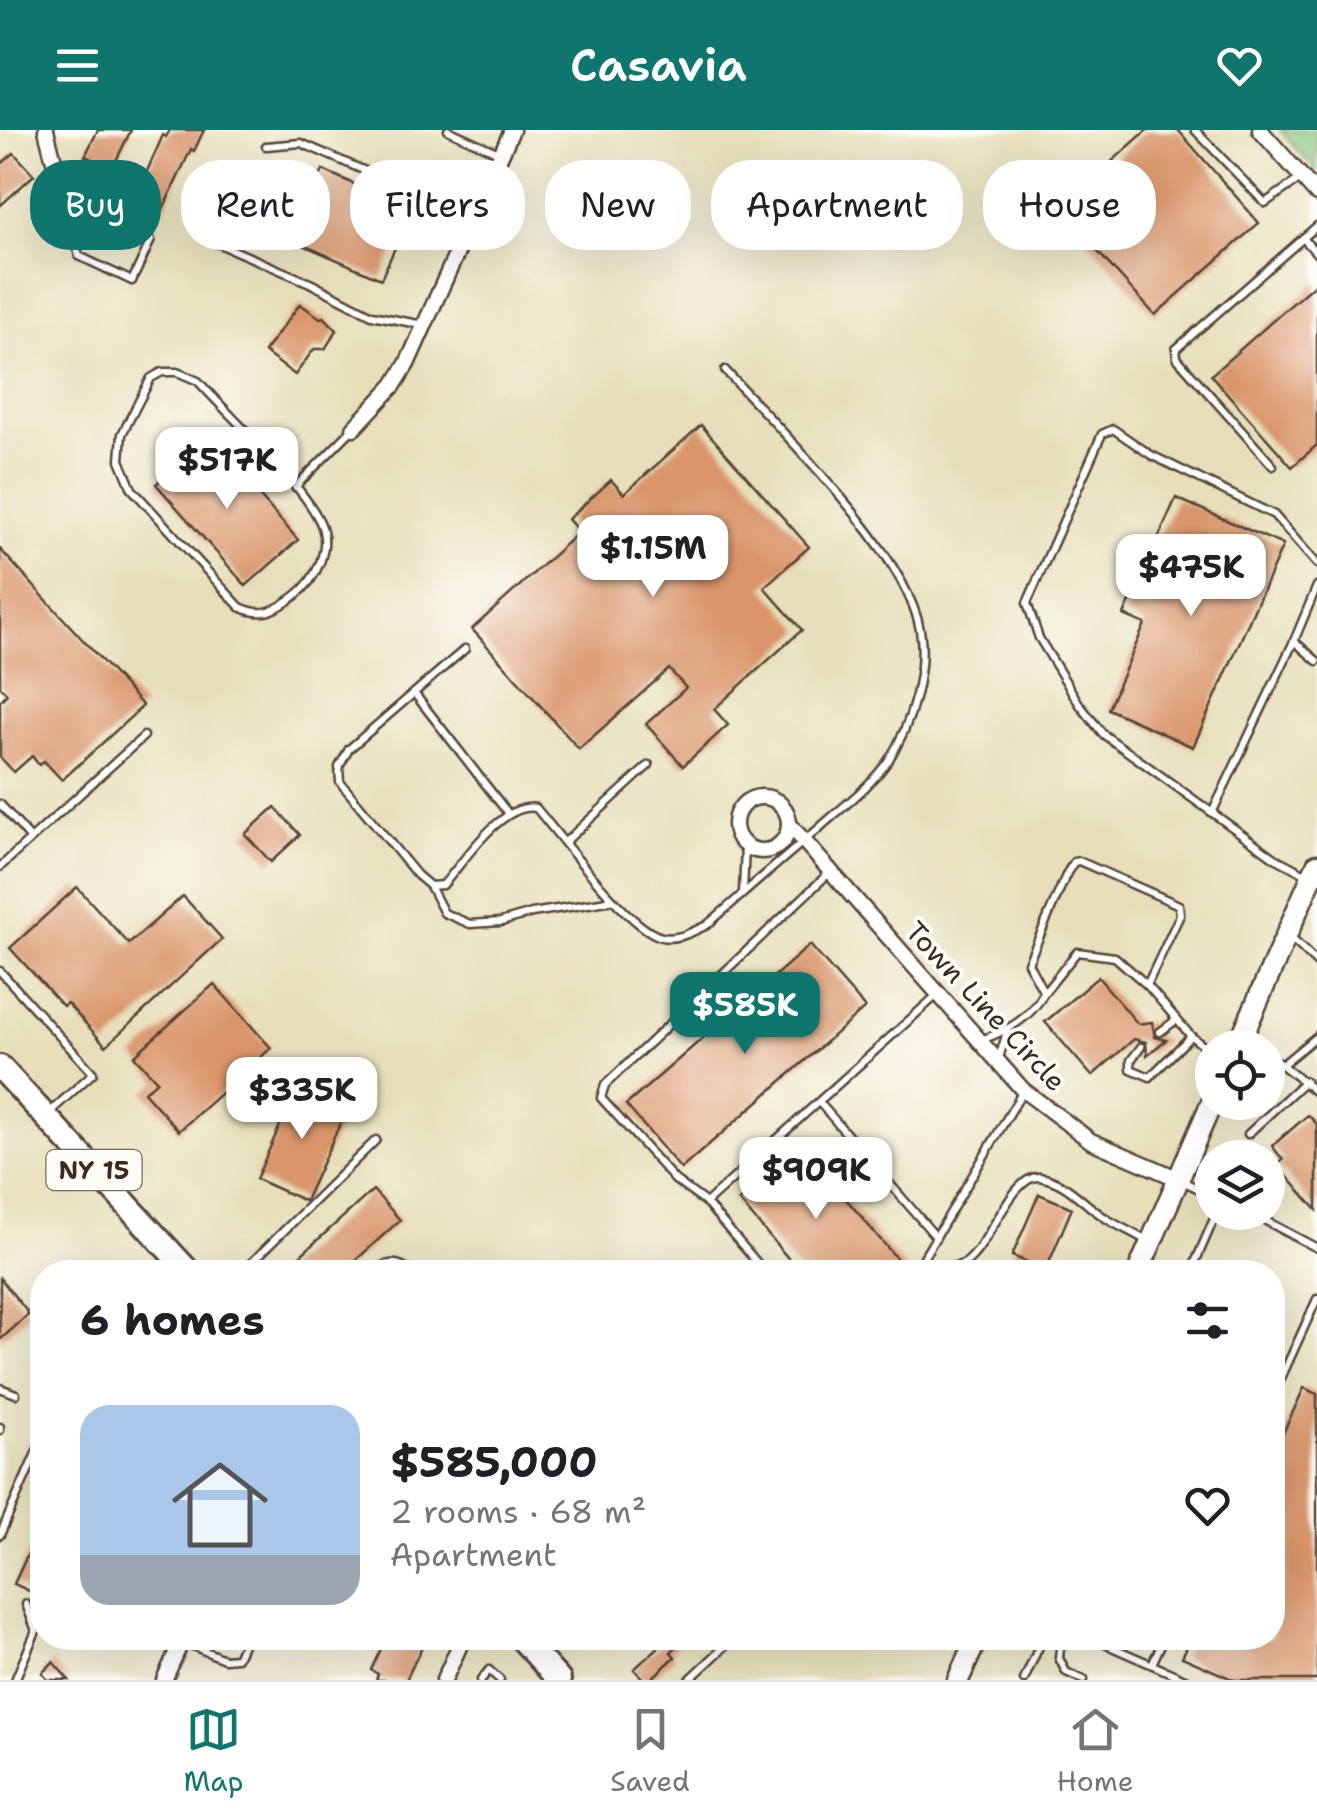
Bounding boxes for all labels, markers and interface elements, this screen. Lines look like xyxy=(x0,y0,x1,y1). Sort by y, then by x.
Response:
text: Casavia xyxy=(570,35,747,95)
icon: menu xyxy=(50,38,105,93)
icon: heart xyxy=(1212,38,1267,93)
chip: Buy xyxy=(30,160,161,250)
chip: Rent xyxy=(181,160,330,250)
chip: Filters xyxy=(350,160,525,250)
chip: New xyxy=(545,160,691,250)
chip: Apartment xyxy=(711,160,963,250)
chip: House xyxy=(983,160,1156,250)
pin: $517K xyxy=(157,427,297,512)
text: $517K xyxy=(177,438,277,481)
pin: $1.15M xyxy=(572,515,734,600)
text: $1.15M xyxy=(599,526,707,569)
pin: $475K xyxy=(1121,534,1261,619)
text: $475K xyxy=(1138,545,1244,588)
street label: Town Line Circle xyxy=(897,913,1075,1099)
pin: $585K xyxy=(675,972,815,1057)
text: $585K xyxy=(692,983,798,1026)
map controls xyxy=(1195,1030,1285,1230)
button: locate xyxy=(1195,1030,1285,1120)
pin: $335K xyxy=(232,1057,372,1142)
text: $335K xyxy=(248,1068,356,1111)
pin: $909K xyxy=(746,1137,886,1222)
button: layers xyxy=(1195,1140,1285,1230)
text: $909K xyxy=(761,1148,871,1191)
road number: NY 15 xyxy=(46,1150,142,1190)
text: 6 homes xyxy=(80,1292,265,1348)
icon: filters xyxy=(1180,1293,1235,1348)
text: $585,000 xyxy=(390,1434,598,1490)
icon: home xyxy=(160,1445,280,1565)
icon: heart xyxy=(1180,1478,1235,1533)
text: 2 rooms · 68 m² xyxy=(390,1490,646,1533)
text: Apartment xyxy=(390,1533,557,1576)
tab: Map xyxy=(183,1702,243,1800)
tab: Saved xyxy=(610,1702,690,1800)
tab: Home xyxy=(1057,1702,1134,1800)

